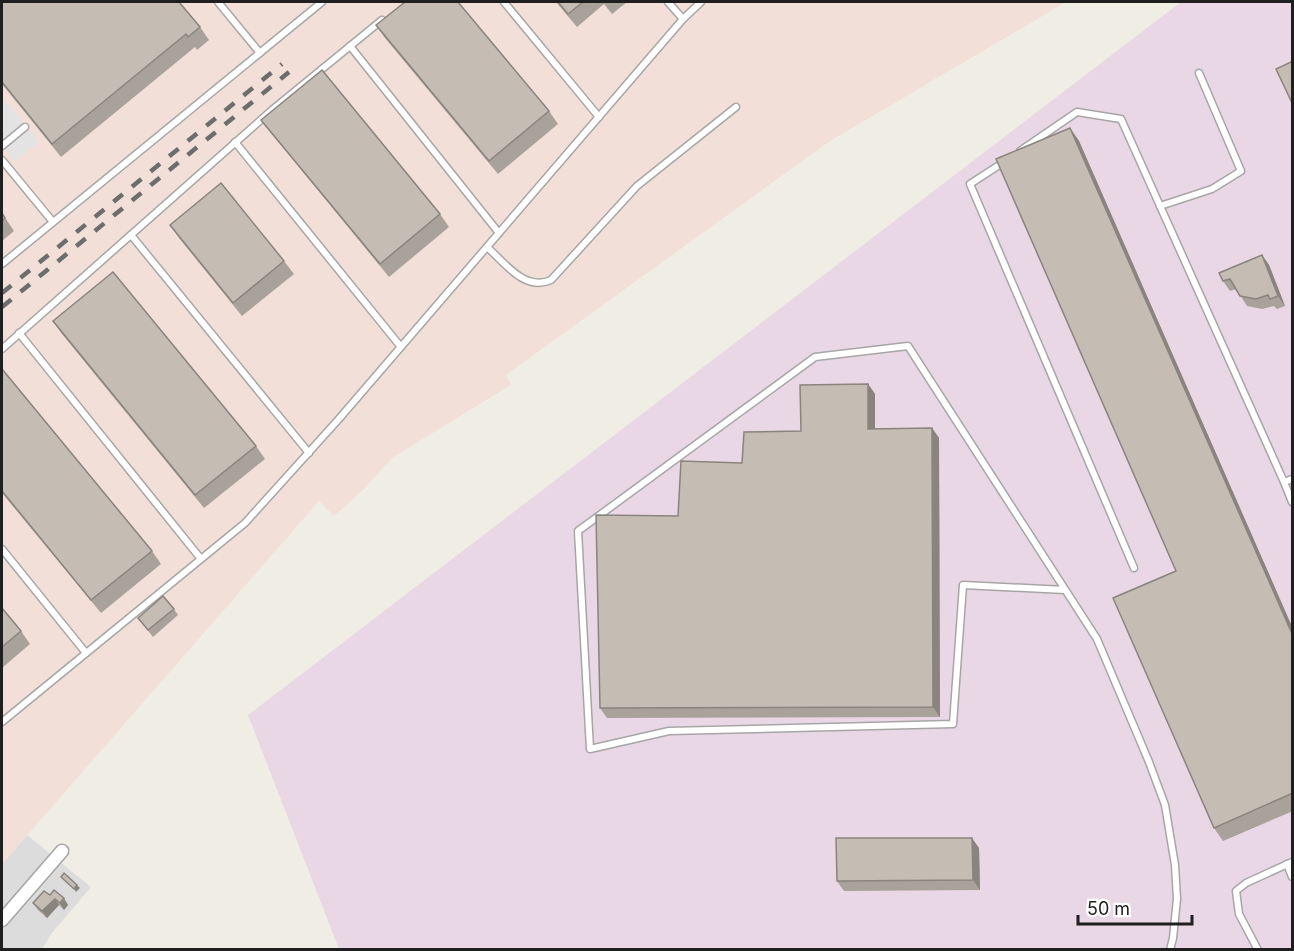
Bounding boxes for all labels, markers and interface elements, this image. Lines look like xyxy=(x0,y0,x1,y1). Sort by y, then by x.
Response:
scale bar xyxy=(1078,888,1192,926)
text: 50 m xyxy=(1087,898,1130,919)

